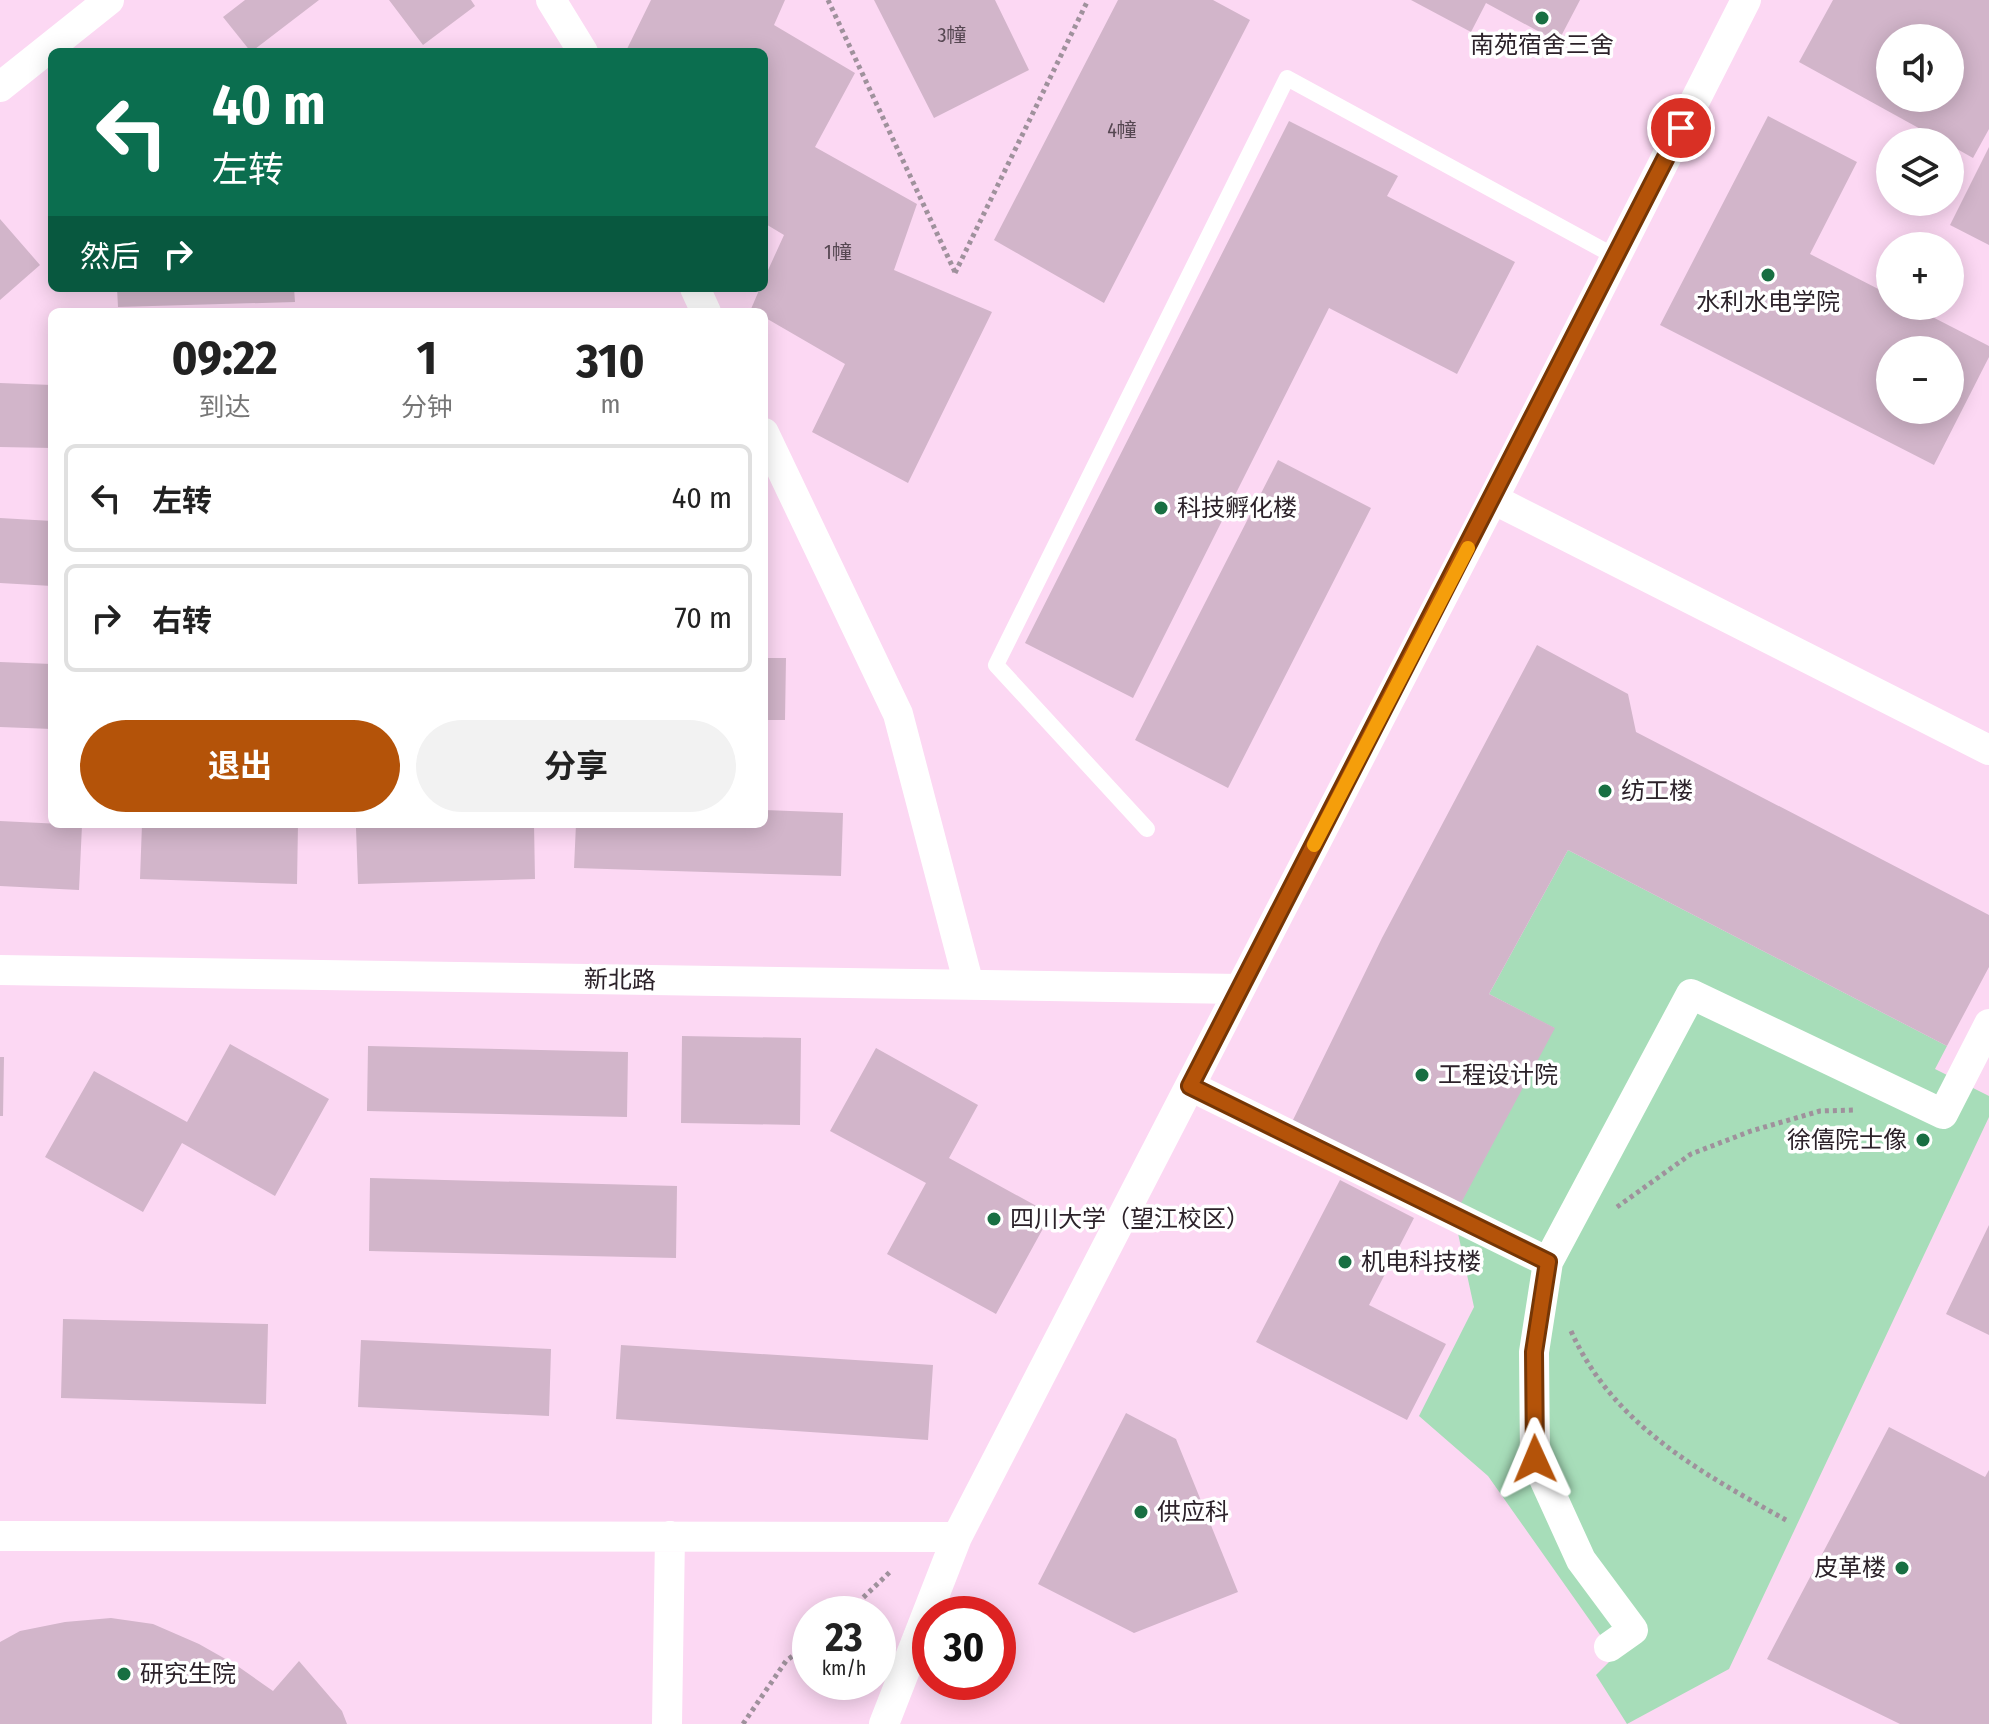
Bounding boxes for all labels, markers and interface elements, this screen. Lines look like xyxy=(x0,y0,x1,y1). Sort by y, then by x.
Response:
marker: 南苑宿舍三舍 xyxy=(1533,9,1551,27)
house number: 3幢 xyxy=(937,23,967,47)
map controls xyxy=(1876,24,1964,424)
button: sound xyxy=(1876,24,1964,112)
place label: 南苑宿舍三舍 xyxy=(1470,31,1614,59)
text: 40 m xyxy=(212,72,326,139)
icon: left xyxy=(80,80,184,184)
pin xyxy=(1647,94,1715,162)
icon: arrive xyxy=(1659,106,1703,150)
house number: 4幢 xyxy=(1107,118,1137,142)
button: layers xyxy=(1876,128,1964,216)
text: 左转 xyxy=(212,148,284,192)
icon: right xyxy=(156,232,200,276)
button: + xyxy=(1876,232,1964,320)
text: 然后 xyxy=(80,239,140,275)
house number: 1幢 xyxy=(824,240,852,264)
marker: 水利水电学院 xyxy=(1759,266,1777,284)
place label: 水利水电学院 xyxy=(1696,288,1840,316)
text: 09:22 xyxy=(171,329,278,387)
text: 1 xyxy=(417,329,437,387)
text: 310 xyxy=(576,332,645,390)
button: − xyxy=(1876,336,1964,424)
text: m xyxy=(600,389,620,420)
text: 到达 xyxy=(198,392,250,423)
text: 分钟 xyxy=(401,392,453,423)
icon: left xyxy=(84,476,128,520)
text: 40 m xyxy=(672,480,732,516)
text: 左转 xyxy=(152,483,212,519)
place label: 科技孵化楼 xyxy=(1177,494,1297,522)
marker: 科技孵化楼 xyxy=(1152,499,1170,517)
icon: right xyxy=(84,596,128,640)
text: 70 m xyxy=(674,600,732,636)
text: 右转 xyxy=(152,603,212,639)
button: 退出 xyxy=(80,720,400,812)
button: 分享 xyxy=(416,720,736,812)
place label: 纺工楼 xyxy=(1621,777,1693,805)
marker: 纺工楼 xyxy=(1596,782,1614,800)
street label: 新北路 xyxy=(584,965,656,995)
place label: 工程设计院 xyxy=(1438,1061,1558,1089)
marker: 工程设计院 xyxy=(1413,1066,1431,1084)
place label: 徐僖院士像 xyxy=(1787,1126,1907,1154)
marker: 徐僖院士像 xyxy=(1914,1131,1932,1149)
place label: 四川大学（望江校区） xyxy=(1010,1205,1250,1233)
marker: 四川大学（望江校区） xyxy=(985,1210,1003,1228)
place label: 机电科技楼 xyxy=(1361,1248,1481,1276)
marker: 机电科技楼 xyxy=(1336,1253,1354,1271)
position arrow xyxy=(1493,1417,1577,1501)
place label: 供应科 xyxy=(1157,1498,1229,1526)
marker: 供应科 xyxy=(1132,1503,1150,1521)
place label: 皮革楼 xyxy=(1814,1554,1886,1582)
marker: 皮革楼 xyxy=(1893,1559,1911,1577)
speed limit sign: 30 xyxy=(912,1596,1016,1700)
text: 23 xyxy=(825,1614,863,1662)
text: km/h xyxy=(822,1656,866,1680)
place label: 研究生院 xyxy=(140,1660,236,1688)
marker: 研究生院 xyxy=(115,1665,133,1683)

